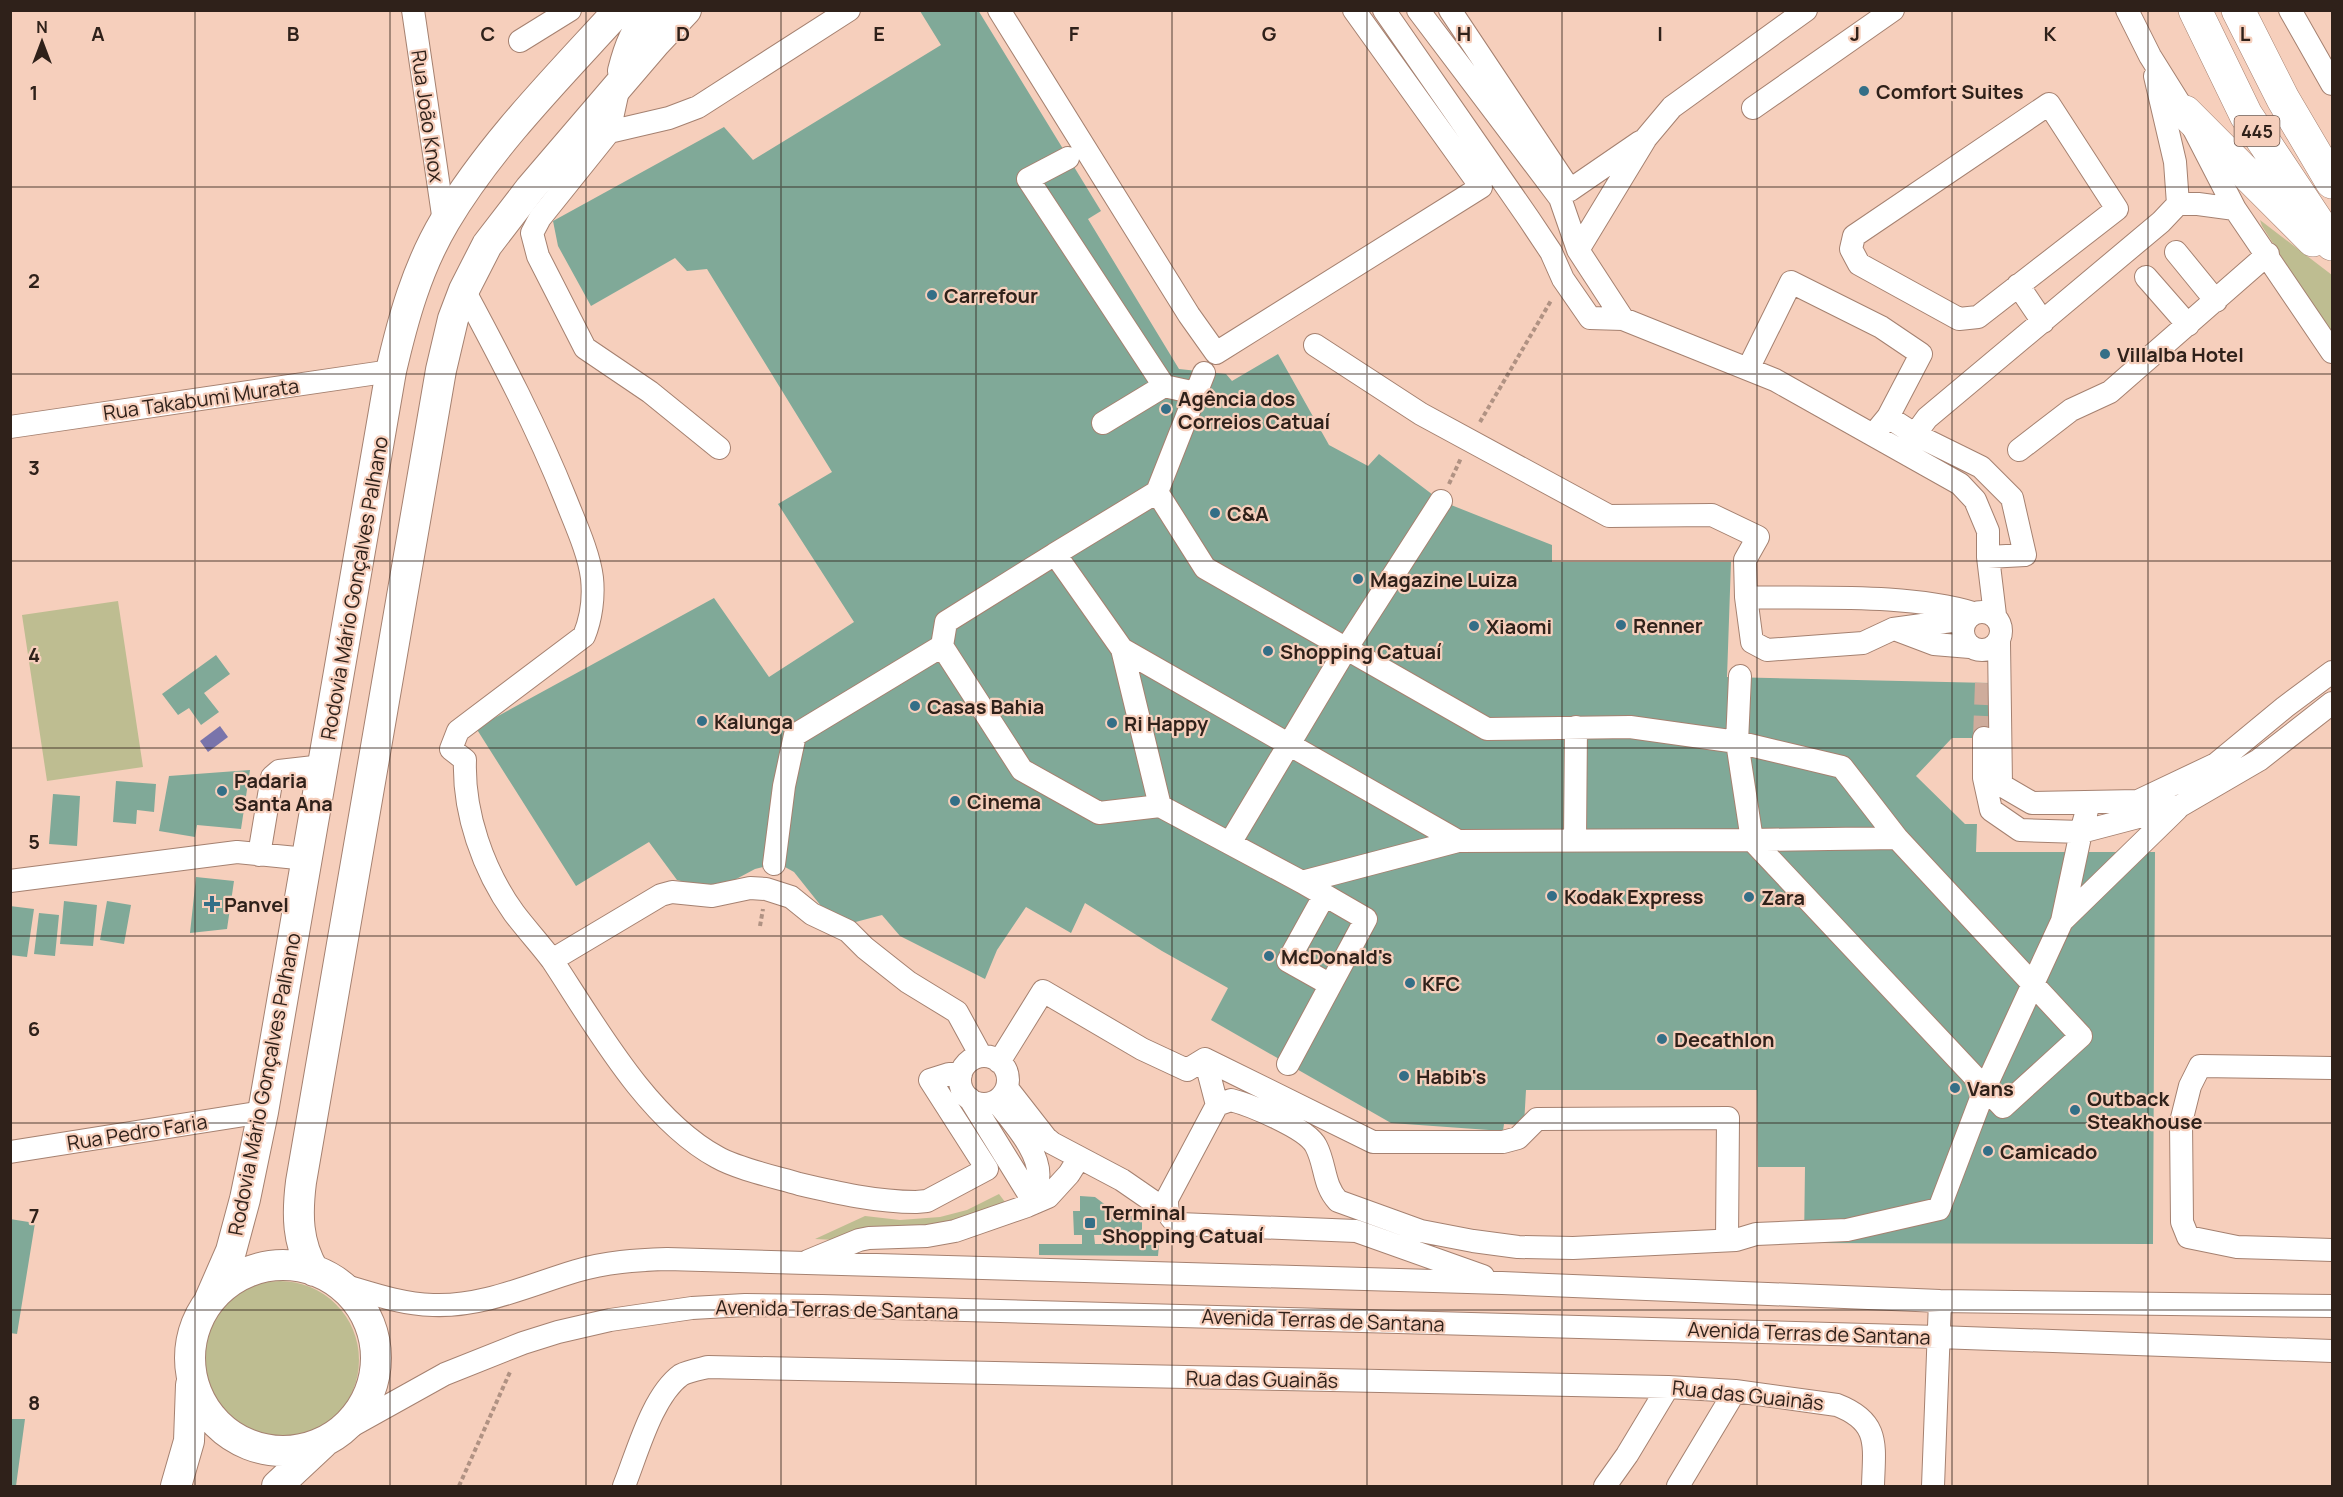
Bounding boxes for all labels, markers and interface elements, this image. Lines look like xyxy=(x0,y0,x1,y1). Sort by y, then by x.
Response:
north arrow xyxy=(12,12,72,72)
text: N xyxy=(36,16,48,38)
text: A xyxy=(91,20,105,47)
text: B xyxy=(287,20,300,47)
text: C xyxy=(481,20,495,47)
text: D xyxy=(676,20,690,47)
text: E xyxy=(873,20,885,47)
text: F xyxy=(1069,20,1080,47)
text: G xyxy=(1262,20,1277,47)
text: H xyxy=(1457,20,1471,47)
text: I xyxy=(1657,20,1663,47)
text: J xyxy=(1850,20,1860,47)
text: K xyxy=(2044,20,2057,47)
text: L xyxy=(2240,20,2251,47)
street label: Rua João Knox xyxy=(405,48,451,184)
place label: Comfort Suites xyxy=(1876,78,2024,105)
text: 1 xyxy=(30,79,38,106)
marker: Comfort Suites xyxy=(1857,84,1871,98)
road number: 445 xyxy=(2234,116,2280,146)
text: 2 xyxy=(28,267,40,294)
place label: Carrefour xyxy=(944,282,1038,309)
marker: Carrefour xyxy=(925,288,939,302)
place label: Villalba Hotel xyxy=(2117,341,2244,368)
marker: Villalba Hotel xyxy=(2098,347,2112,361)
street label: Rua Takabumi Murata xyxy=(101,372,301,426)
place label: Agência dos Correios Catuaí xyxy=(1178,385,1330,435)
marker: Agência dos Correios Catuaí xyxy=(1159,402,1173,416)
street label: Rodovia Mário Gonçalves Palhano xyxy=(314,434,394,742)
text: 3 xyxy=(28,454,40,481)
place label: C&A xyxy=(1227,500,1269,527)
marker: C&A xyxy=(1208,506,1222,520)
place label: Magazine Luiza xyxy=(1370,566,1518,593)
marker: Magazine Luiza xyxy=(1351,572,1365,586)
place label: Renner xyxy=(1633,612,1703,639)
place label: Xiaomi xyxy=(1486,613,1552,640)
marker: Renner xyxy=(1614,618,1628,632)
marker: Xiaomi xyxy=(1467,619,1481,633)
place label: Shopping Catuaí xyxy=(1280,638,1442,665)
text: 4 xyxy=(28,641,40,668)
marker: Shopping Catuaí xyxy=(1261,644,1275,658)
place label: Casas Bahia xyxy=(927,693,1044,720)
marker: Casas Bahia xyxy=(908,699,922,713)
place label: Kalunga xyxy=(714,708,793,735)
place label: Ri Happy xyxy=(1124,710,1209,737)
marker: Kalunga xyxy=(695,714,709,728)
marker: Ri Happy xyxy=(1105,716,1119,730)
place label: Padaria Santa Ana xyxy=(234,767,333,817)
marker: Padaria Santa Ana xyxy=(215,784,229,798)
place label: Cinema xyxy=(967,788,1041,815)
marker: Cinema xyxy=(948,794,962,808)
text: 5 xyxy=(28,828,40,855)
place label: Kodak Express xyxy=(1564,883,1704,910)
place label: Zara xyxy=(1761,884,1805,911)
marker: Kodak Express xyxy=(1545,889,1559,903)
marker: Zara xyxy=(1742,890,1756,904)
place label: Panvel xyxy=(224,891,289,918)
marker: Panvel xyxy=(205,897,219,911)
street label: Rodovia Mário Gonçalves Palhano xyxy=(221,930,307,1238)
place label: McDonald's xyxy=(1281,943,1393,970)
marker: McDonald's xyxy=(1262,949,1276,963)
place label: KFC xyxy=(1422,970,1460,997)
marker: KFC xyxy=(1403,976,1417,990)
text: 6 xyxy=(28,1015,40,1042)
place label: Decathlon xyxy=(1674,1026,1775,1053)
marker: Decathlon xyxy=(1655,1032,1669,1046)
place label: Habib's xyxy=(1416,1063,1486,1090)
marker: Habib's xyxy=(1397,1069,1411,1083)
place label: Vans xyxy=(1967,1075,2014,1102)
marker: Vans xyxy=(1948,1081,1962,1095)
place label: Outback Steakhouse xyxy=(2087,1085,2203,1135)
marker: Outback Steakhouse xyxy=(2068,1103,2082,1117)
street label: Rua Pedro Faria xyxy=(65,1108,209,1156)
place label: Camicado xyxy=(2000,1138,2097,1165)
marker: Camicado xyxy=(1981,1144,1995,1158)
place label: Terminal Shopping Catuaí xyxy=(1102,1199,1264,1249)
text: 7 xyxy=(29,1202,39,1229)
marker: Terminal Shopping Catuaí xyxy=(1083,1216,1097,1230)
street label: Avenida Terras de Santana xyxy=(715,1293,959,1325)
street label: Avenida Terras de Santana xyxy=(1201,1302,1445,1338)
street label: Avenida Terras de Santana xyxy=(1687,1315,1931,1351)
street label: Rua das Guainãs xyxy=(1186,1364,1338,1394)
street label: Rua das Guainãs xyxy=(1671,1374,1825,1416)
text: 8 xyxy=(28,1389,40,1416)

